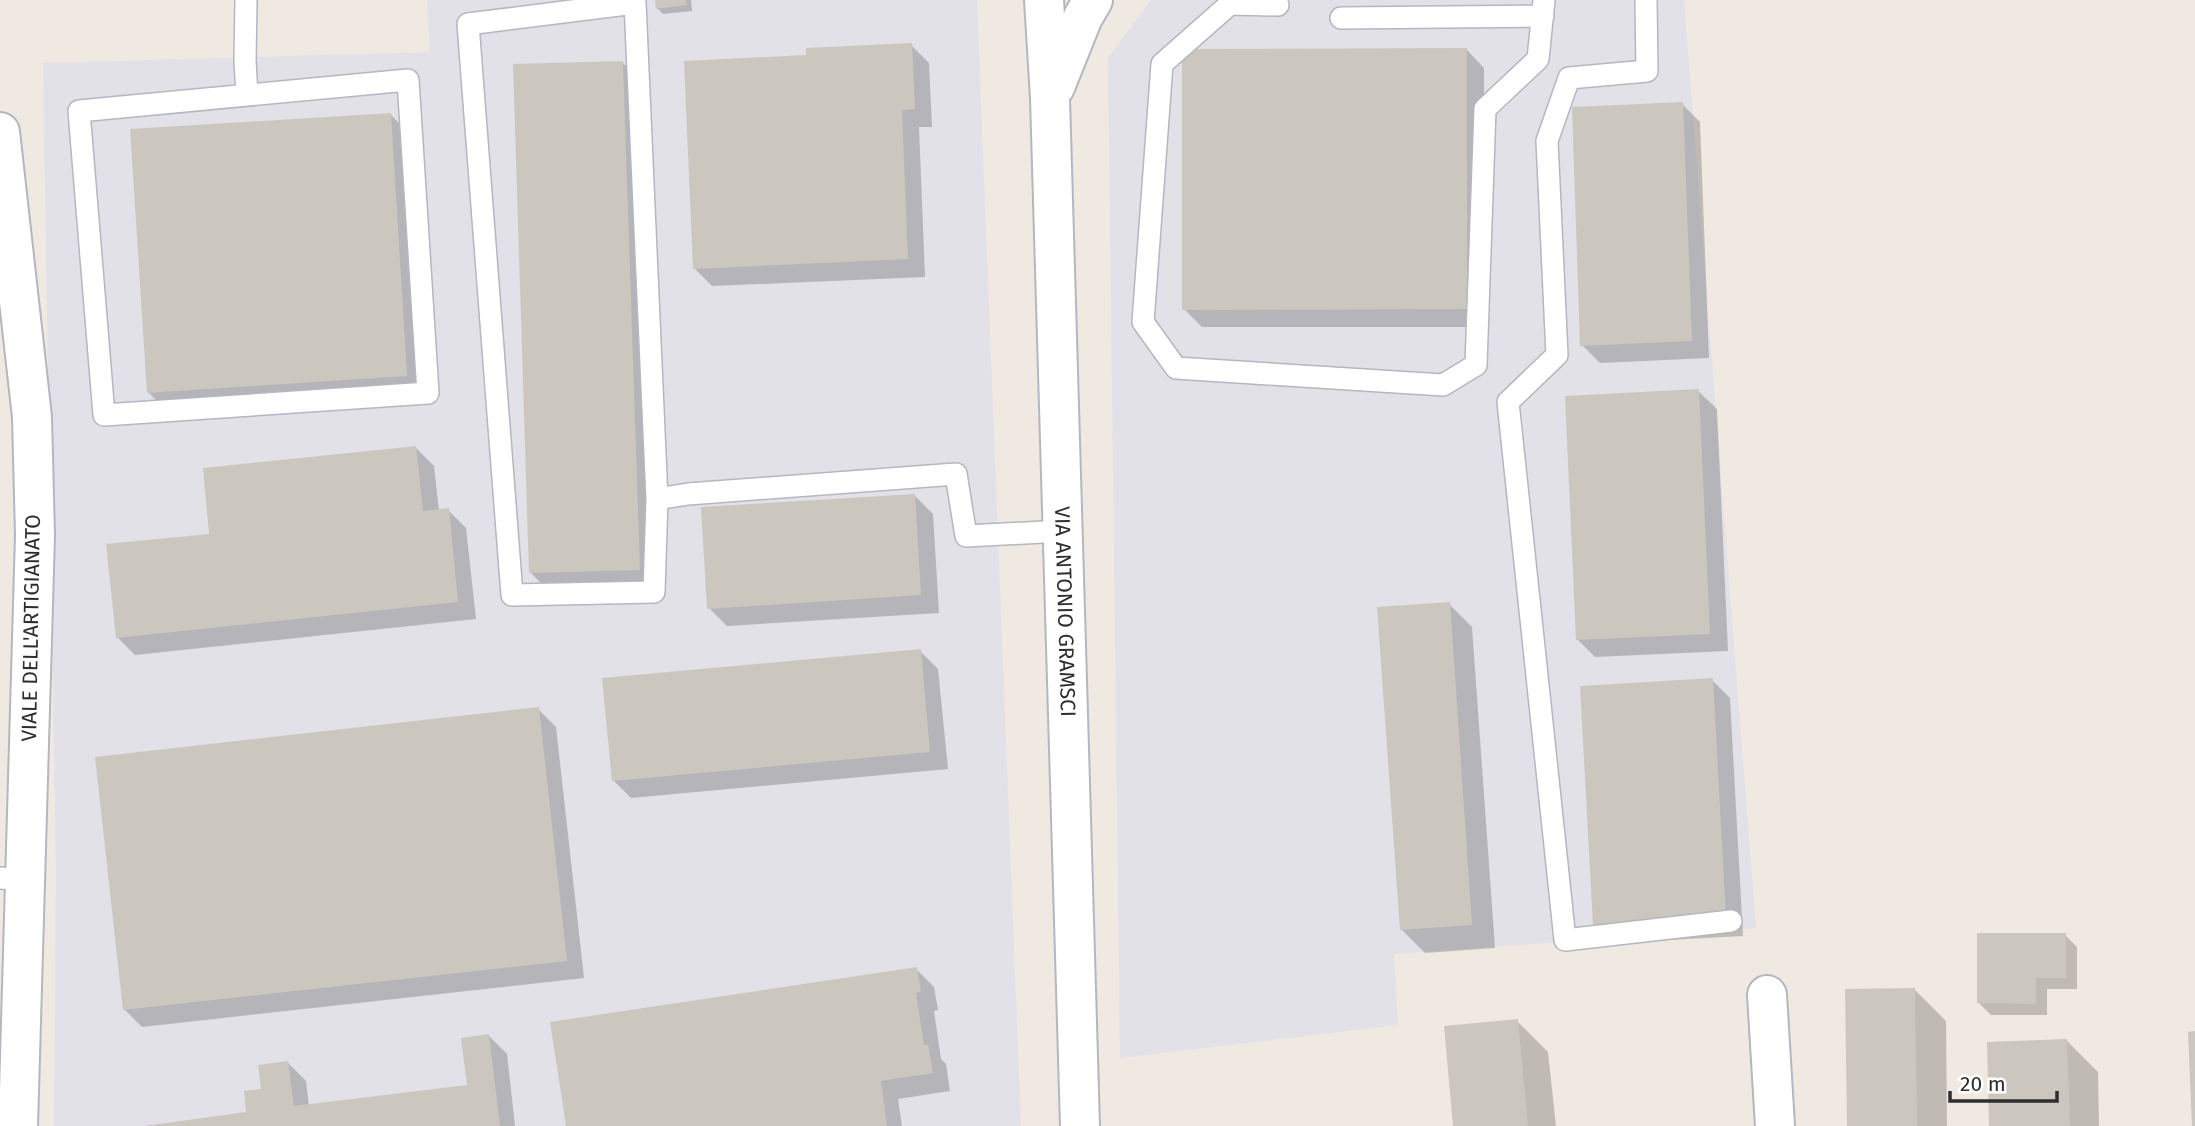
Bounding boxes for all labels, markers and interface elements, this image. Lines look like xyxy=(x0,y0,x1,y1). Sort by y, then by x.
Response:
street label: VIA ANTONIO GRAMSCI xyxy=(1049,506,1081,717)
street label: VIALE DELL'ARTIGIANATO xyxy=(16,514,46,742)
scale bar xyxy=(1950,1060,2057,1104)
text: 20 m xyxy=(1960,1071,2006,1097)

